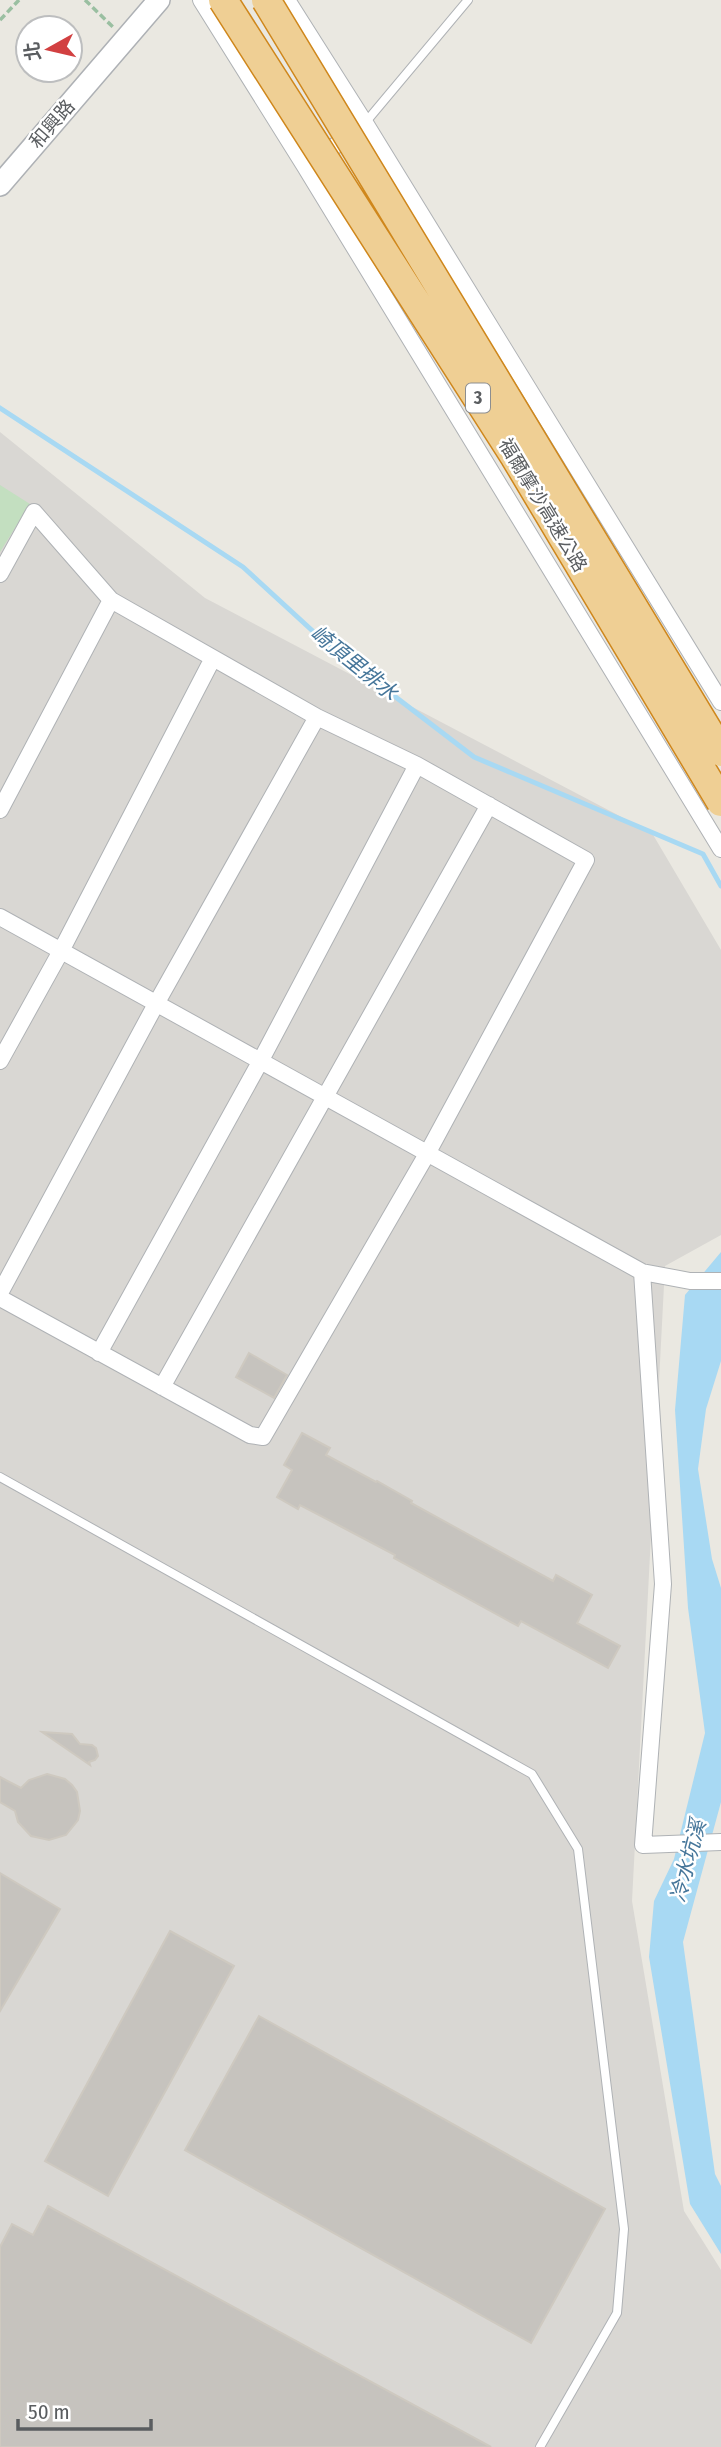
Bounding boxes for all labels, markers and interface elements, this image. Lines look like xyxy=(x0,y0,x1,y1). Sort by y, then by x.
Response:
north arrow xyxy=(14,14,84,84)
text: 北 xyxy=(20,40,45,62)
street label: 和興路 xyxy=(25,95,79,153)
road number: 3 xyxy=(466,384,490,412)
street label: 福爾摩沙高速公路 xyxy=(494,434,592,576)
water label: 崎頂里排水 xyxy=(305,620,404,707)
water label: 冷水坑溪 xyxy=(665,1814,712,1905)
scale bar xyxy=(18,2388,150,2432)
text: 50 m xyxy=(28,2399,70,2425)

